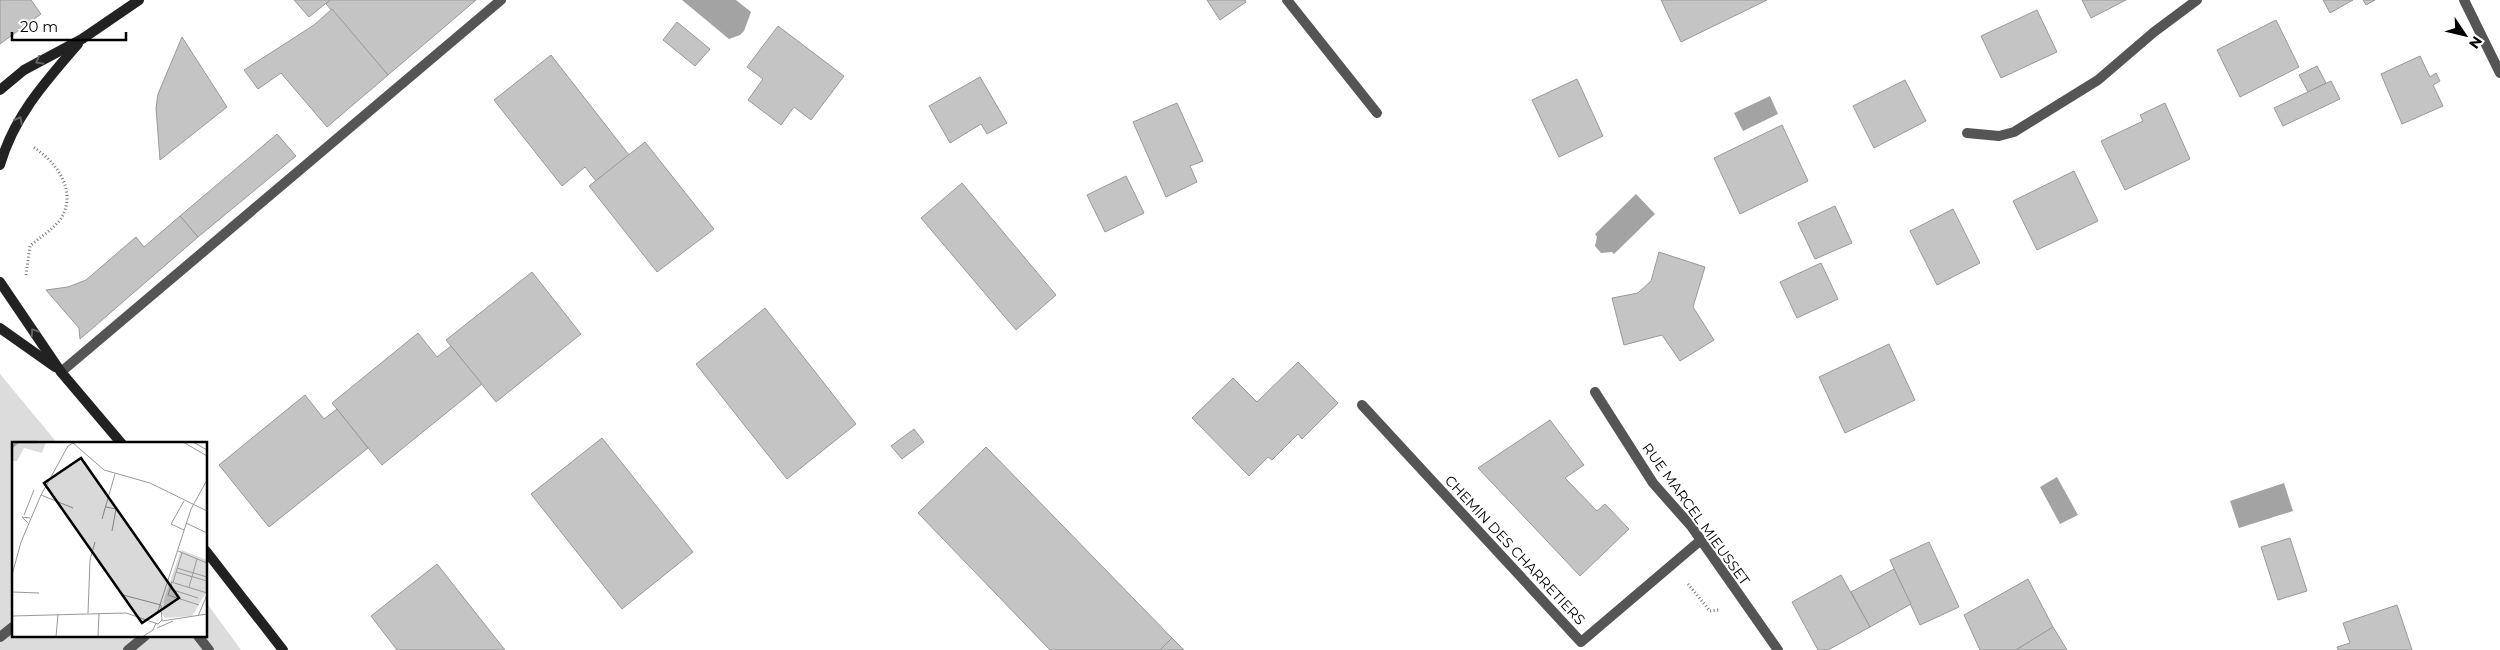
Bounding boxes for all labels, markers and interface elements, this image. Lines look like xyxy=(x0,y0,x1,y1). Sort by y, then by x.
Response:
scale bar xyxy=(12,10,126,42)
north arrow xyxy=(2440,10,2490,60)
text: 20 m xyxy=(20,17,58,36)
text: N xyxy=(2465,33,2486,52)
one-way arrow xyxy=(35,55,44,65)
one-way arrow xyxy=(13,116,23,125)
one-way arrow xyxy=(31,328,40,337)
street label: RUE MARCEL MIEUSSET xyxy=(1638,439,1754,589)
inset map xyxy=(12,442,208,638)
street label: CHEMIN DES CHARRETIERS xyxy=(1441,472,1589,628)

